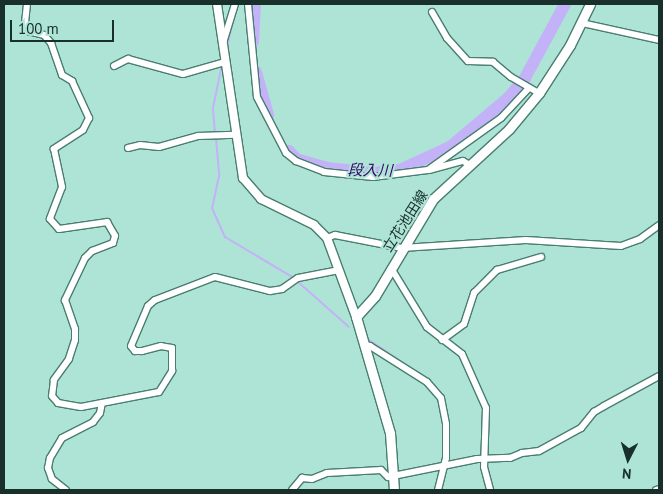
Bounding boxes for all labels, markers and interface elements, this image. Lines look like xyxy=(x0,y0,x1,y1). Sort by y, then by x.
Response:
scale bar xyxy=(12,10,116,42)
text: 100 m xyxy=(18,19,59,38)
water label: 段入川 xyxy=(347,161,393,179)
street label: 立花池田線 xyxy=(379,187,431,255)
north arrow xyxy=(603,434,653,484)
text: N xyxy=(621,465,632,483)

